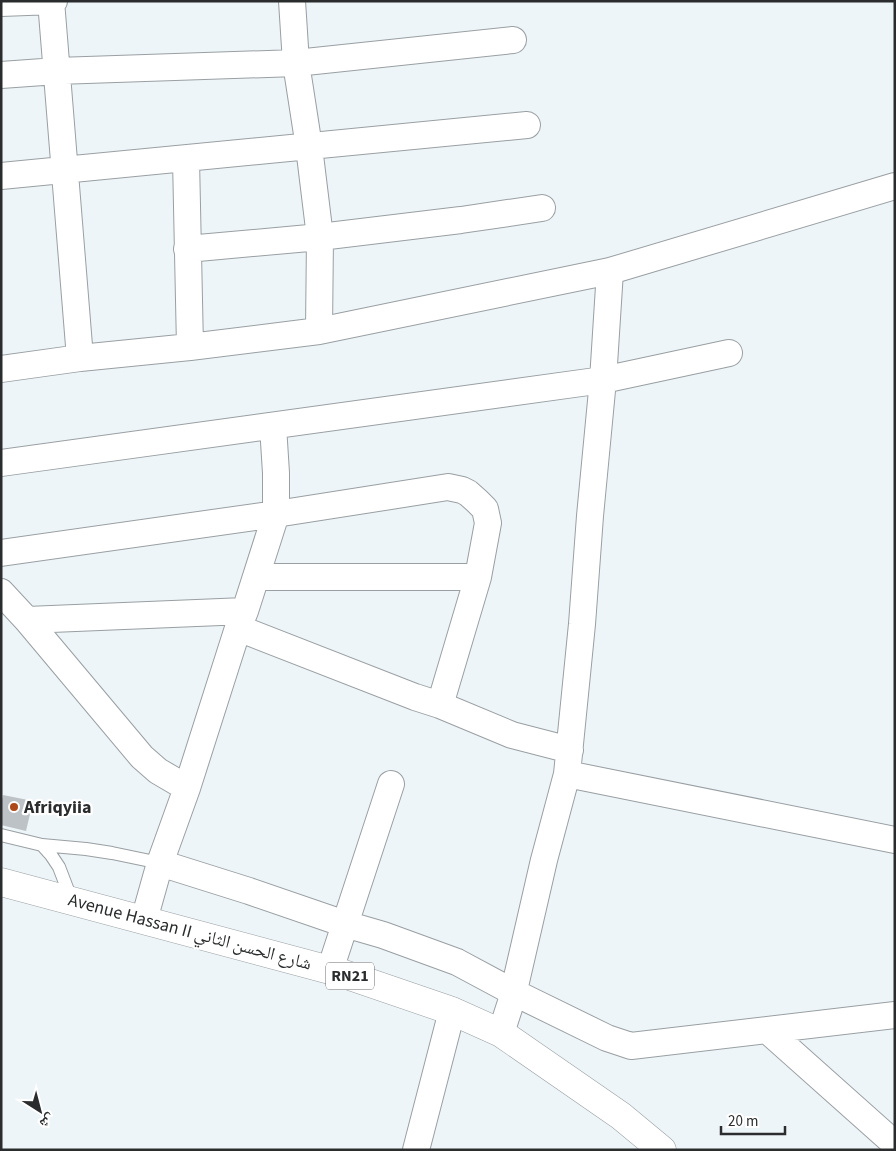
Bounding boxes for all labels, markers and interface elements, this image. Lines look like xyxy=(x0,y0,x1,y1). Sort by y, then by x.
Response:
place label: Afriqyiia xyxy=(23,795,92,820)
marker: Afriqyiia xyxy=(8,801,20,813)
street label: Avenue Hassan II شارع الحسن الثاني xyxy=(65,887,314,978)
road number: RN21 xyxy=(326,962,374,989)
north arrow xyxy=(15,1086,65,1136)
scale bar xyxy=(721,1104,785,1136)
text: ش xyxy=(35,1108,59,1133)
text: 20 m xyxy=(728,1111,758,1132)

